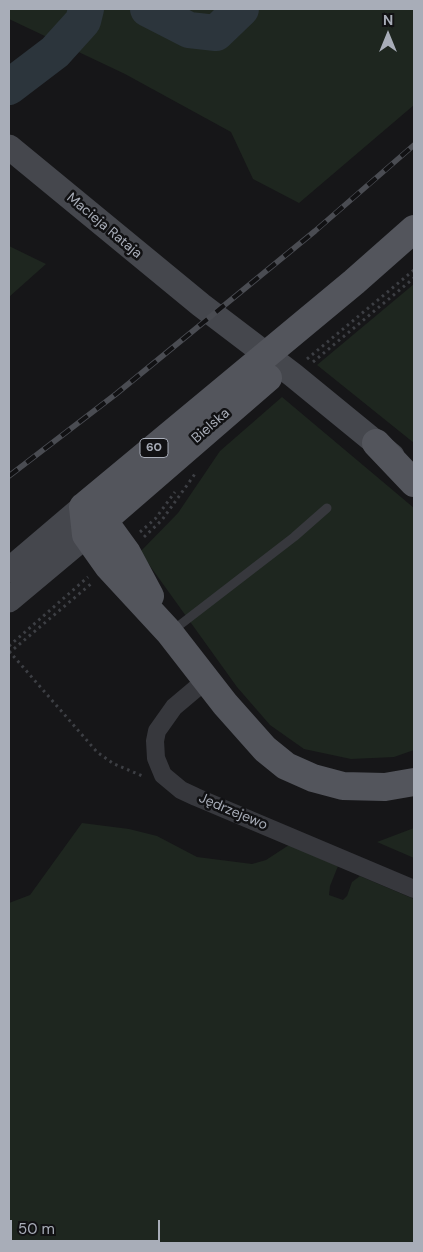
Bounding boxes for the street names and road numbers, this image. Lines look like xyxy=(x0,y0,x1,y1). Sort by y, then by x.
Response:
street label: Macieja Rataja xyxy=(63,190,145,262)
street label: Bielska xyxy=(189,405,233,447)
road number: 60 xyxy=(140,438,168,458)
street label: Jędrzejewo xyxy=(196,790,270,834)

